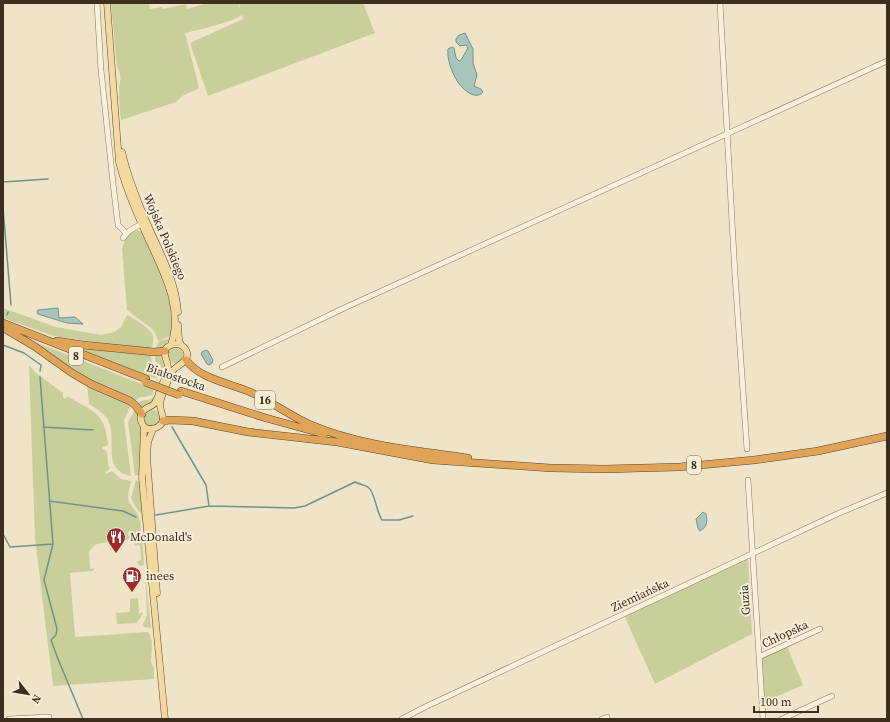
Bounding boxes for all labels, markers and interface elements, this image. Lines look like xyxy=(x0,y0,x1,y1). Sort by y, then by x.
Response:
street label: Wojska Polskiego xyxy=(140,191,191,283)
road number: 8 xyxy=(69,347,83,365)
street label: Białostocka xyxy=(144,359,209,395)
road number: 16 xyxy=(255,391,275,409)
road number: 8 xyxy=(687,456,701,474)
restaurant icon: McDonald's xyxy=(105,526,127,554)
place label: McDonald's xyxy=(130,529,192,545)
fuel station icon: inees xyxy=(121,565,143,593)
place label: inees xyxy=(146,568,174,584)
street label: Ziemiańska xyxy=(609,574,672,615)
street label: Guzia xyxy=(736,583,754,616)
street label: Chłopska xyxy=(759,616,812,652)
north arrow xyxy=(8,674,48,714)
scale bar xyxy=(754,688,818,714)
text: N xyxy=(28,692,45,706)
text: 100 m xyxy=(760,694,792,710)

